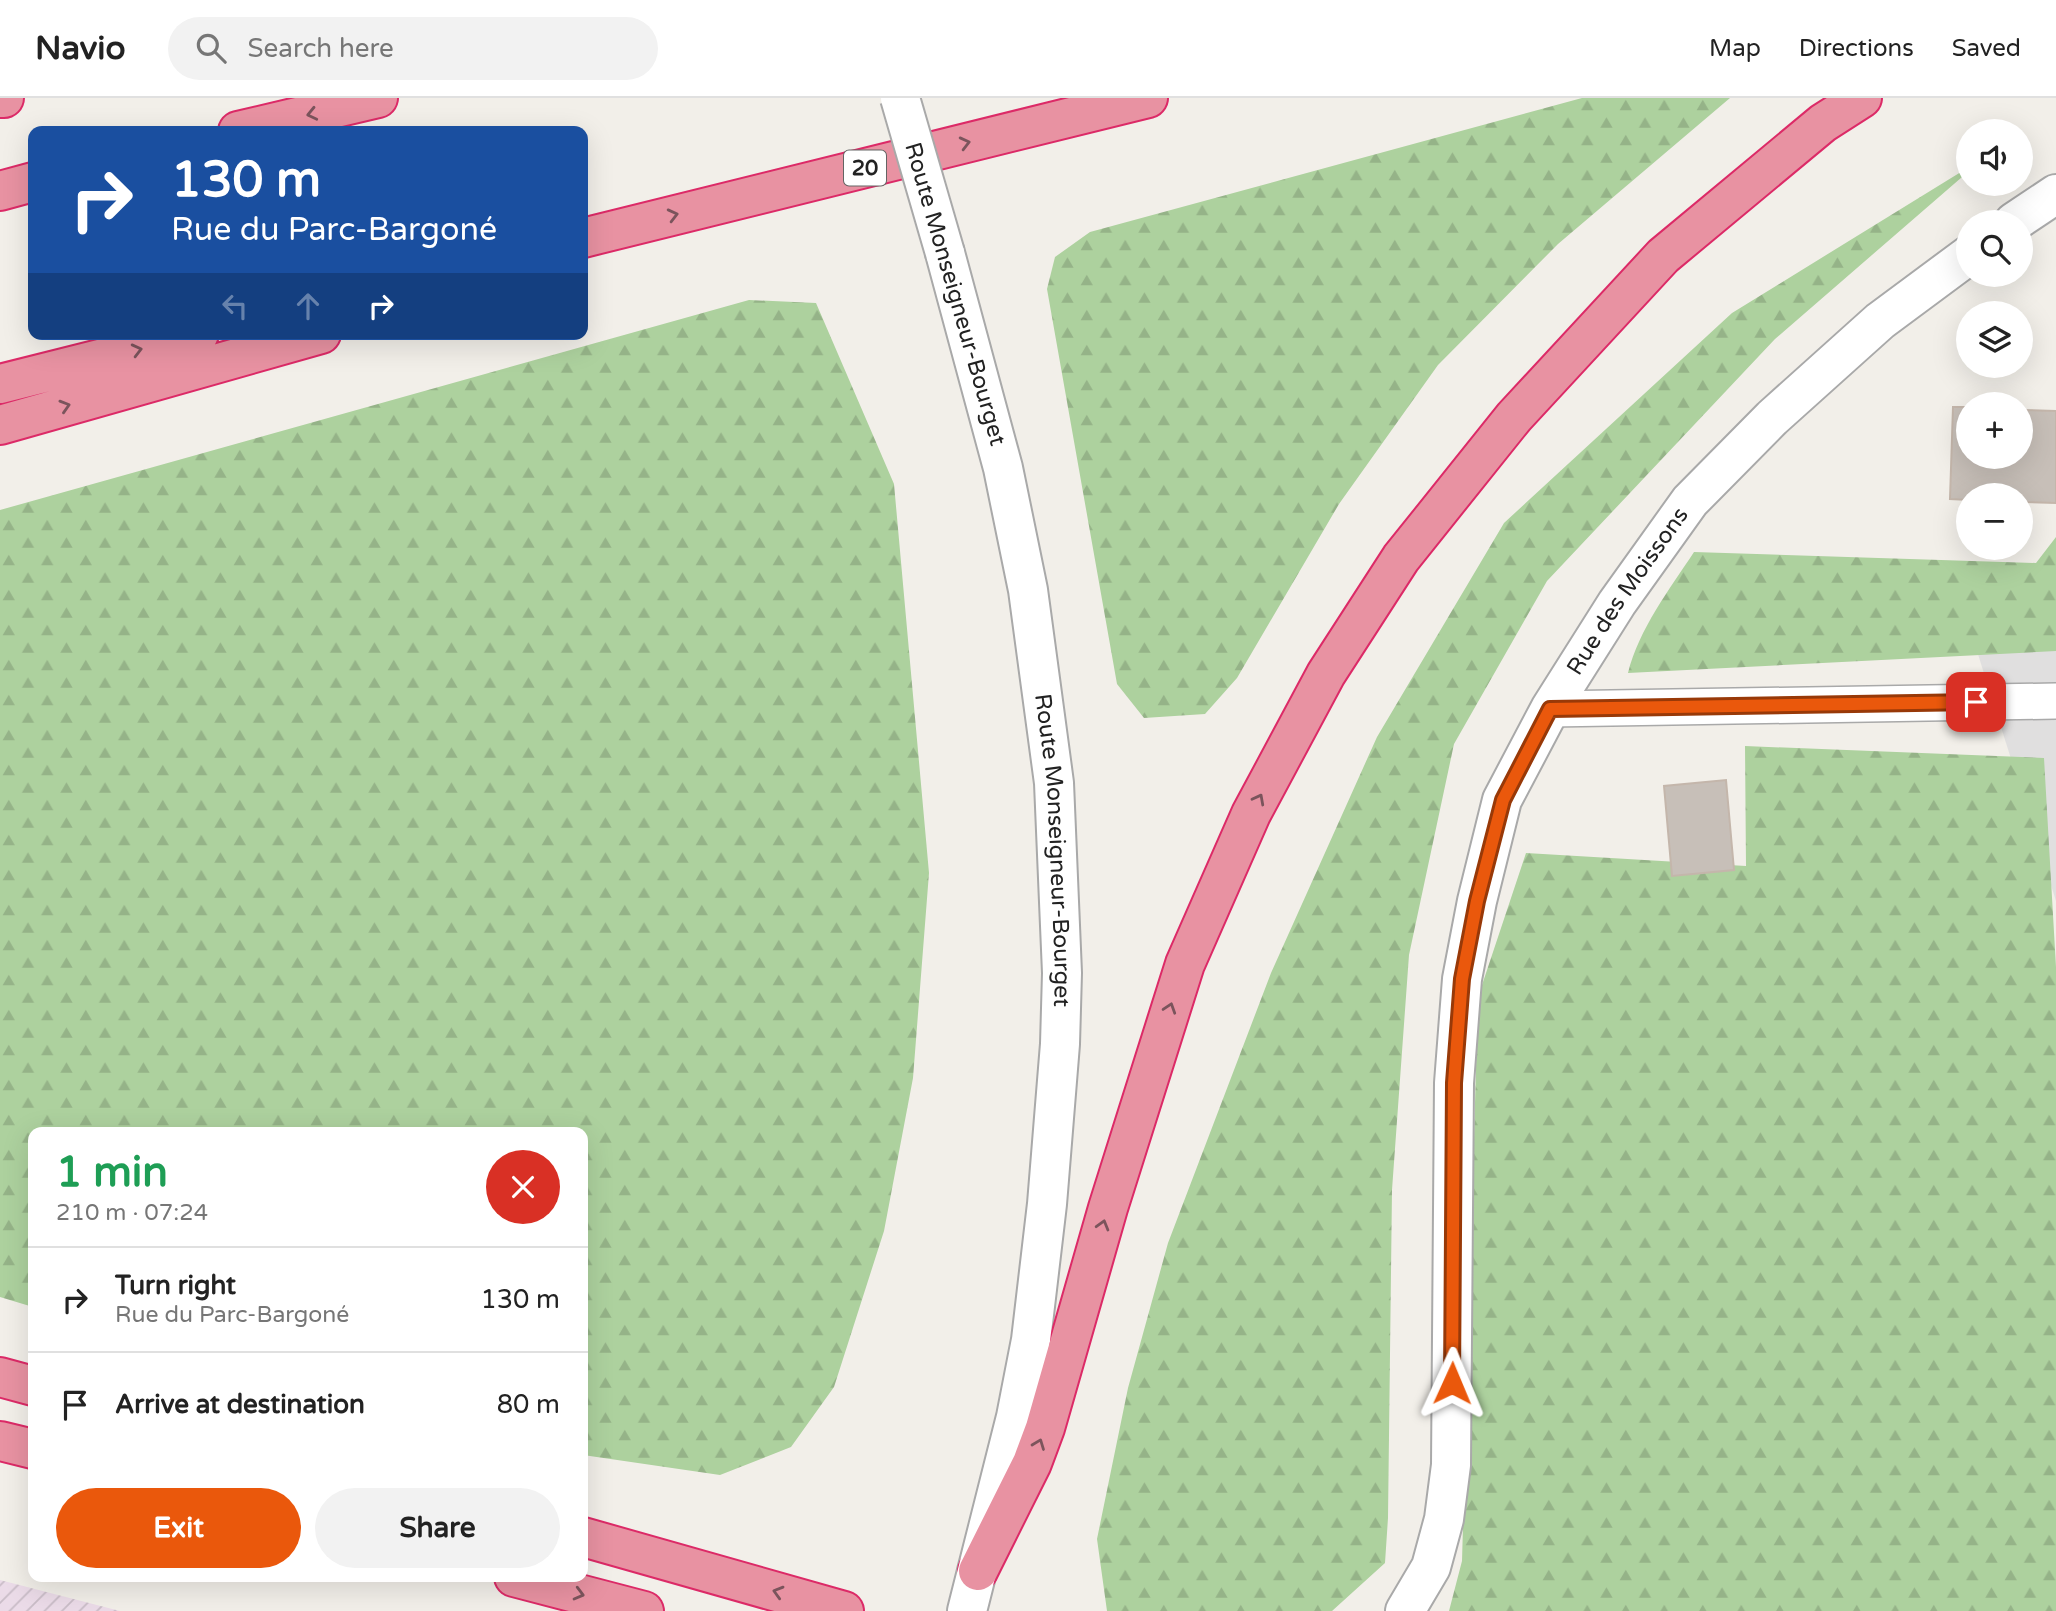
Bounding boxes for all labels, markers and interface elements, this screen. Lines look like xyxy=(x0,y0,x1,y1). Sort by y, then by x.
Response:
search box xyxy=(168,17,658,80)
text: Navio xyxy=(35,29,126,68)
icon: search xyxy=(192,29,230,67)
text: Search here xyxy=(248,33,394,64)
text: Map xyxy=(1709,34,1761,63)
text: Directions xyxy=(1799,34,1914,63)
text: Saved xyxy=(1952,34,2021,63)
one-way arrow xyxy=(306,106,318,120)
map controls xyxy=(1956,119,2033,560)
button: sound xyxy=(1956,119,2033,196)
one-way arrow xyxy=(959,137,971,151)
street label: Route Monseigneur-Bourget xyxy=(898,139,1012,449)
road number: 20 xyxy=(844,150,886,186)
text: 130 m xyxy=(171,151,321,210)
icon: right xyxy=(56,154,147,245)
one-way arrow xyxy=(667,209,679,223)
button: search xyxy=(1956,210,2033,287)
text: Rue du Parc-Bargoné xyxy=(171,211,497,249)
icon: left xyxy=(216,287,254,325)
icon: ahead xyxy=(289,287,327,325)
icon: right xyxy=(362,287,400,325)
button: layers xyxy=(1956,301,2033,378)
one-way arrow xyxy=(131,344,143,358)
button: + xyxy=(1956,392,2033,469)
one-way arrow xyxy=(59,399,71,414)
button: − xyxy=(1956,483,2033,560)
street label: Rue des Moissons xyxy=(1561,502,1695,680)
pin xyxy=(1946,672,2006,732)
icon: arrive xyxy=(1957,683,1995,721)
street label: Route Monseigneur-Bourget xyxy=(1028,692,1076,1008)
one-way arrow xyxy=(1251,794,1264,806)
one-way arrow xyxy=(1162,1002,1176,1015)
text: 1 min xyxy=(56,1147,168,1198)
button: close xyxy=(486,1150,560,1224)
text: 210 m · 07:24 xyxy=(56,1199,208,1227)
one-way arrow xyxy=(1095,1220,1110,1232)
text: Turn right xyxy=(115,1270,236,1301)
icon: right xyxy=(56,1281,94,1319)
text: 130 m xyxy=(480,1284,560,1315)
text: Rue du Parc-Bargoné xyxy=(115,1301,349,1329)
position arrow xyxy=(1415,1346,1489,1420)
icon: arrive xyxy=(56,1386,94,1424)
text: Arrive at destination xyxy=(115,1389,365,1420)
text: 80 m xyxy=(497,1389,560,1420)
one-way arrow xyxy=(1031,1438,1045,1450)
button: Exit xyxy=(56,1488,301,1568)
button: Share xyxy=(315,1488,560,1568)
one-way arrow xyxy=(573,1586,585,1600)
one-way arrow xyxy=(772,1586,784,1601)

